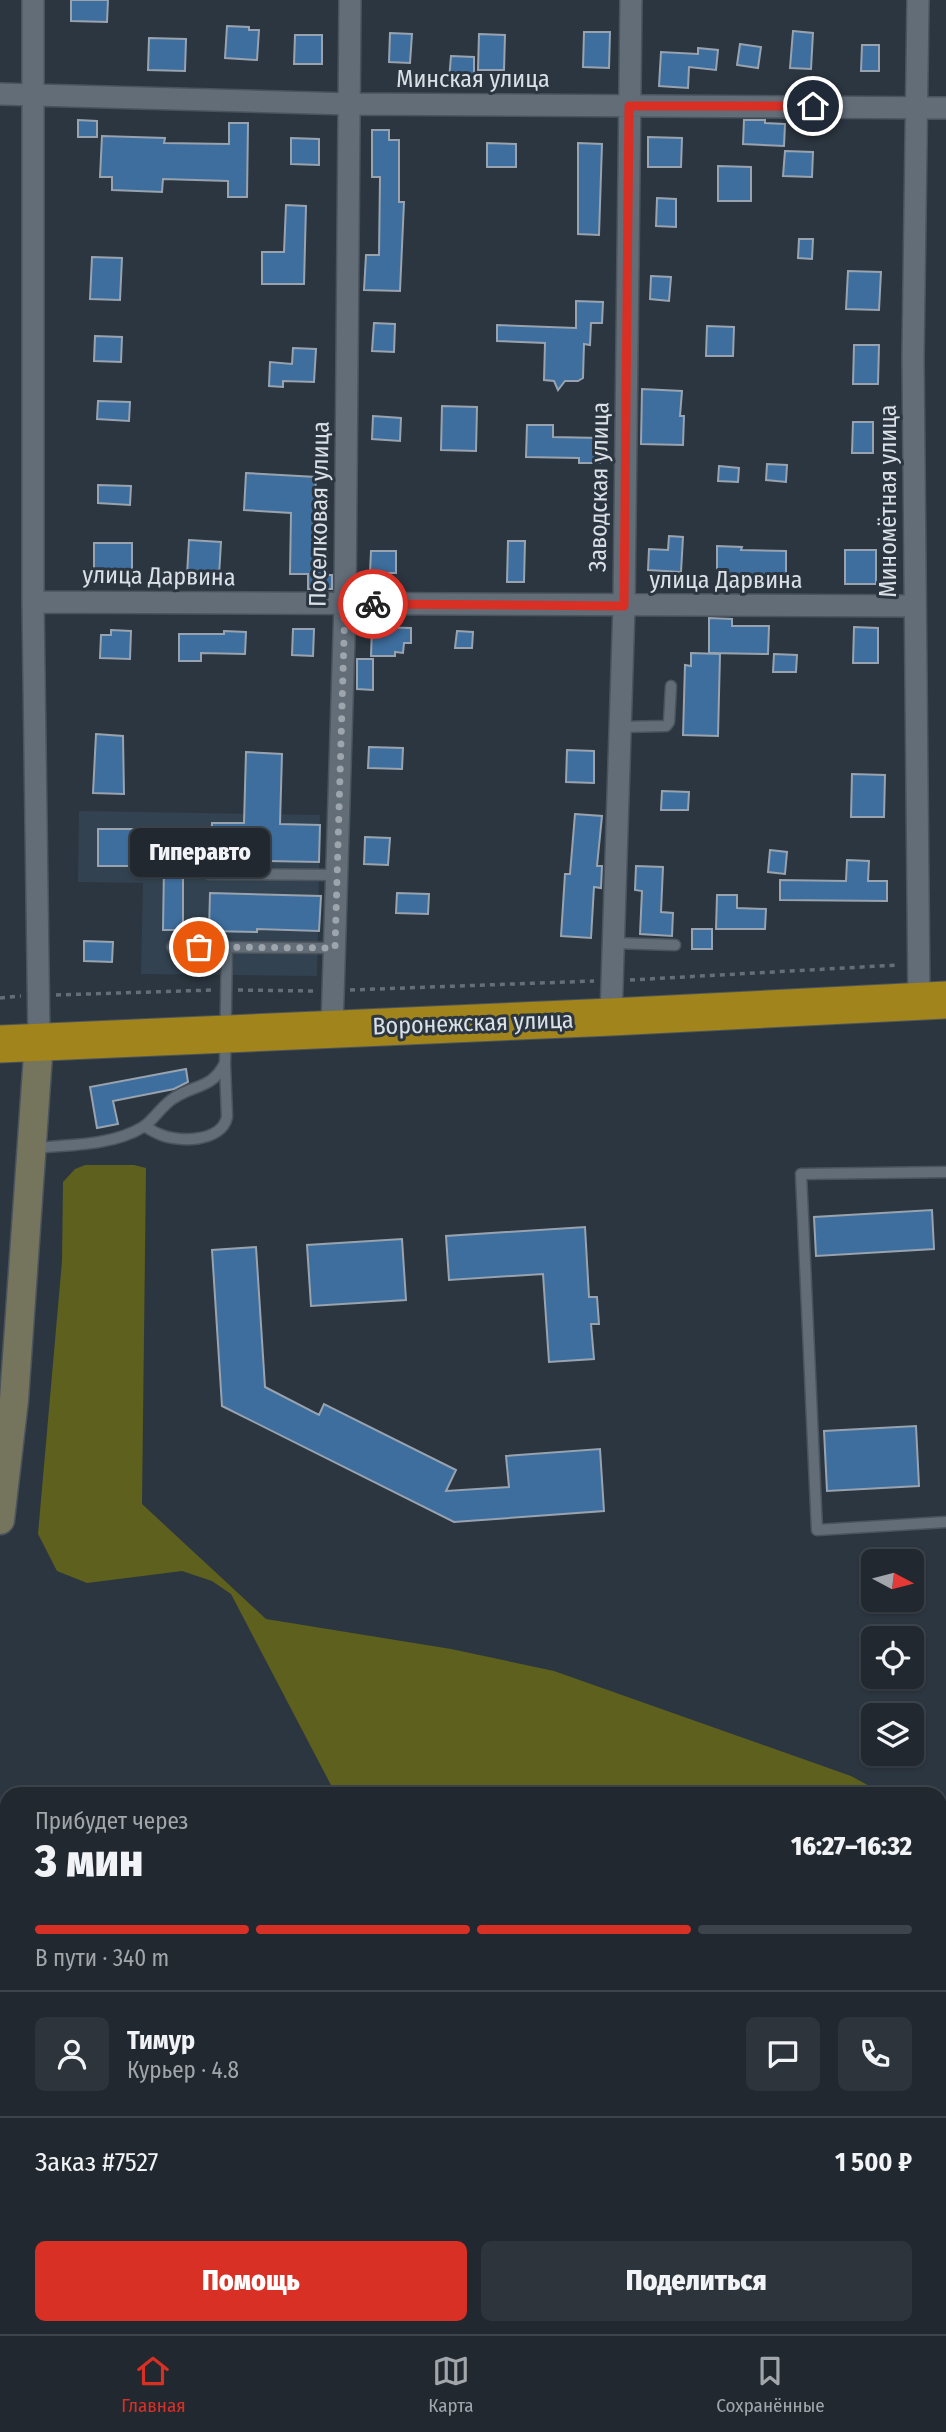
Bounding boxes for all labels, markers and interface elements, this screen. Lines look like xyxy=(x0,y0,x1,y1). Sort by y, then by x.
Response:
street label: Минская улица xyxy=(396,65,550,93)
pin xyxy=(783,76,843,136)
icon: home xyxy=(794,87,832,125)
street label: Заводская улица xyxy=(584,402,614,572)
street label: Миномётная улица xyxy=(874,404,902,598)
street label: Поселковая улица xyxy=(303,421,335,607)
street label: улица Дарвина xyxy=(82,561,236,591)
street label: улица Дарвина xyxy=(649,566,803,594)
courier xyxy=(338,569,408,639)
icon: bike xyxy=(354,585,392,623)
callout: Гиперавто xyxy=(129,828,269,877)
text: Гиперавто xyxy=(149,838,251,866)
pin xyxy=(169,917,229,977)
icon: bag xyxy=(180,928,218,966)
street label: Воронежская улица xyxy=(372,1005,574,1041)
north arrow xyxy=(861,1549,924,1612)
map controls xyxy=(861,1549,924,1766)
button: locate xyxy=(861,1626,924,1689)
button: layers xyxy=(861,1703,924,1766)
text: Прибудет через xyxy=(35,1807,188,1835)
text: 16:27–16:32 xyxy=(791,1831,912,1862)
text: 3 мин xyxy=(35,1833,143,1888)
text: В пути · 340 m xyxy=(35,1944,169,1972)
button: person xyxy=(35,2017,109,2091)
button: chat xyxy=(746,2017,820,2091)
button: phone xyxy=(838,2017,912,2091)
text: Тимур xyxy=(127,2025,195,2056)
text: Курьер · 4.8 xyxy=(127,2056,239,2084)
text: Заказ #7527 xyxy=(35,2147,158,2178)
text: 1 500 ₽ xyxy=(835,2147,912,2178)
button: Помощь xyxy=(35,2241,467,2321)
button: Поделиться xyxy=(481,2241,912,2321)
tab: Главная xyxy=(121,2352,186,2417)
tab: Карта xyxy=(428,2352,474,2417)
tab: Сохранённые xyxy=(716,2352,825,2417)

